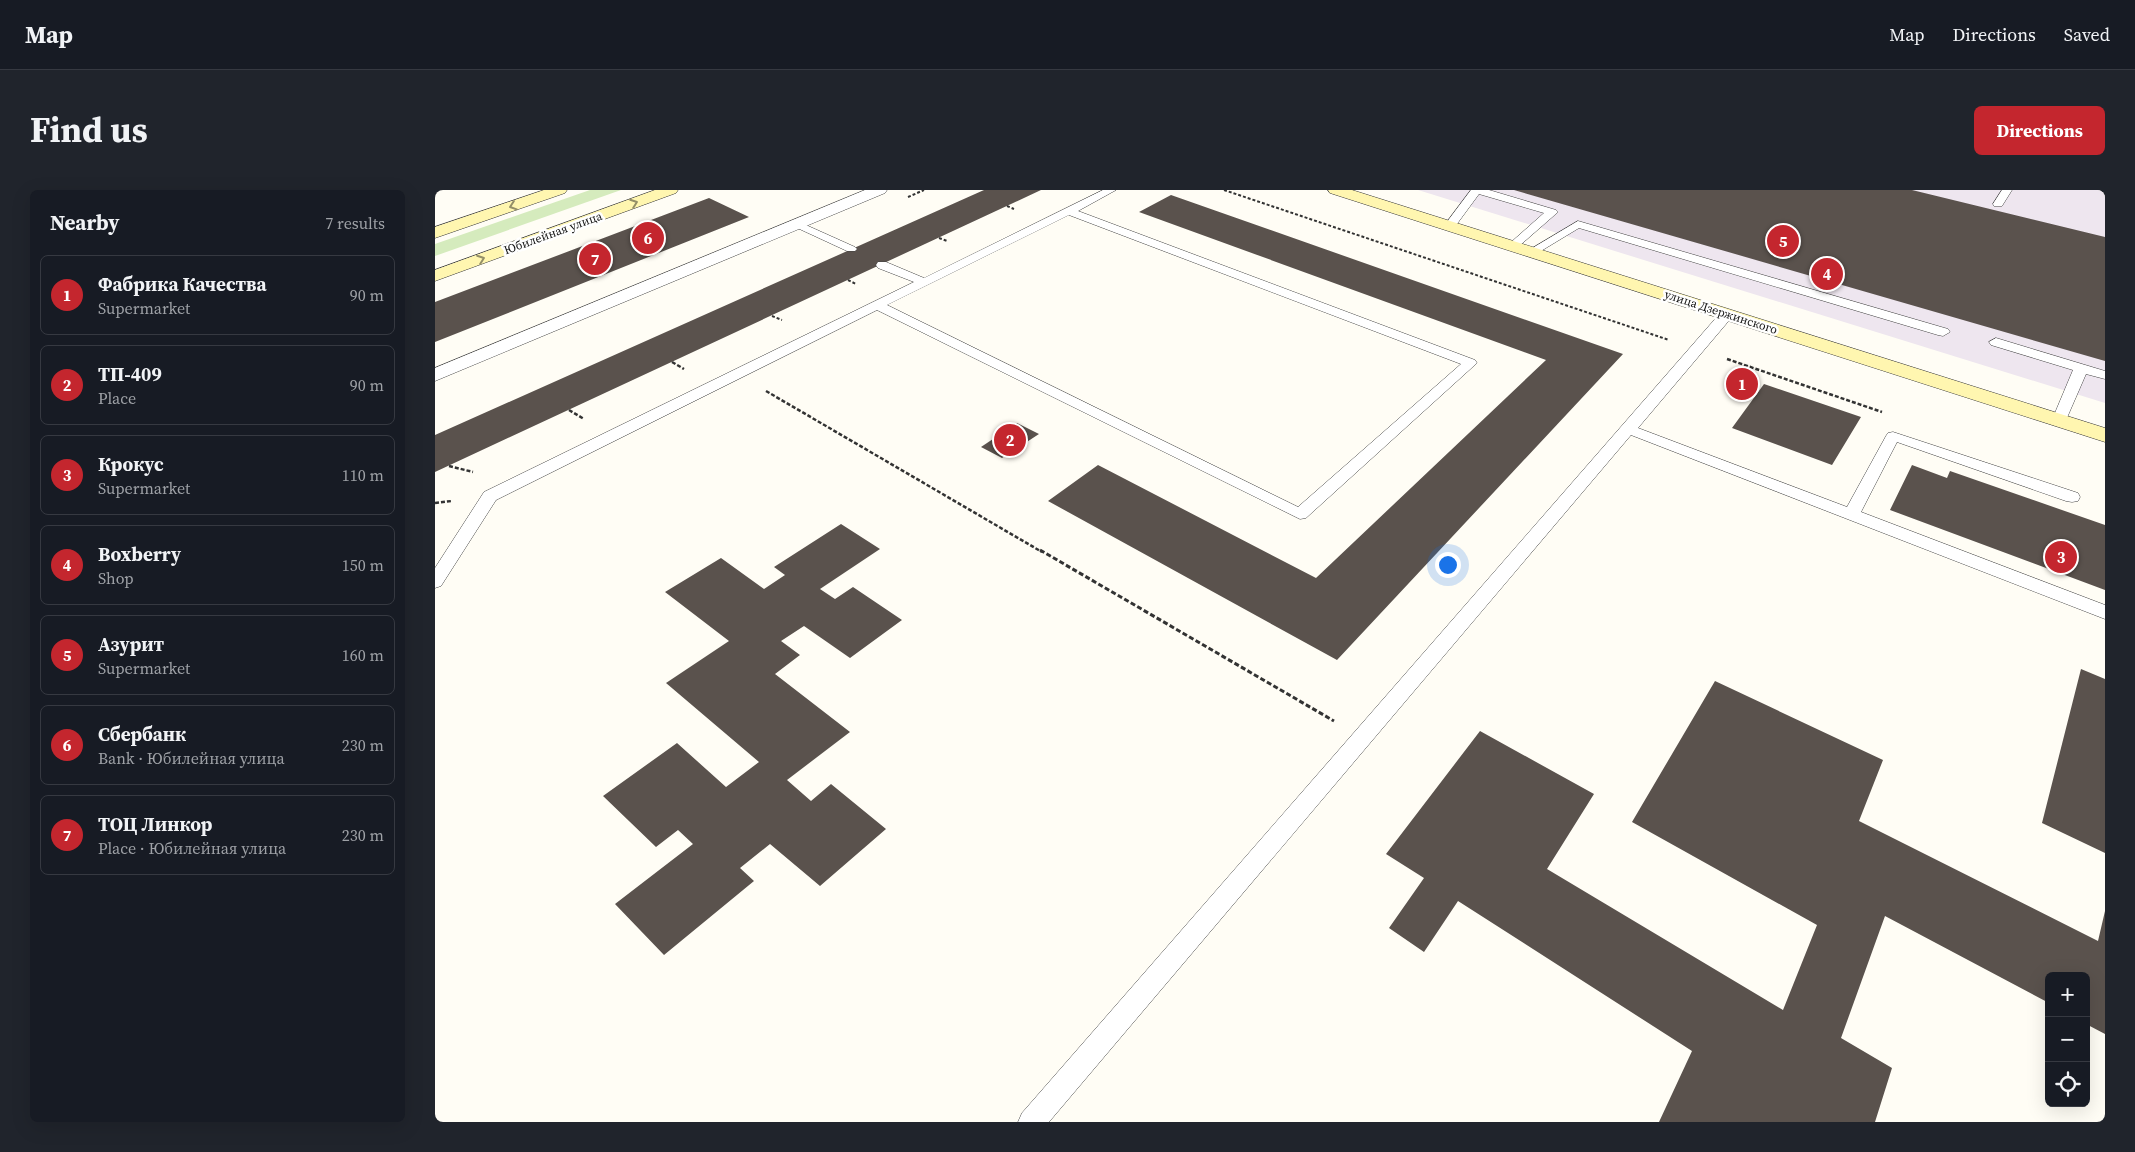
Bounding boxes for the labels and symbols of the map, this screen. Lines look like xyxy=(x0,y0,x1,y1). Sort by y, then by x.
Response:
one-way arrow xyxy=(629,199,637,209)
one-way arrow xyxy=(509,200,518,210)
street label: Юбилейная улица xyxy=(502,207,605,258)
pin: 6 xyxy=(632,219,664,257)
pin: 5 xyxy=(1767,222,1799,260)
pin: 7 xyxy=(579,240,611,278)
one-way arrow xyxy=(476,255,485,265)
pin: 4 xyxy=(1811,255,1843,293)
street label: улица Дзержинского xyxy=(1663,286,1780,338)
pin: 1 xyxy=(1726,365,1758,403)
pin: 2 xyxy=(994,421,1026,459)
pin: 3 xyxy=(2045,538,2077,576)
your location xyxy=(1435,552,1461,578)

